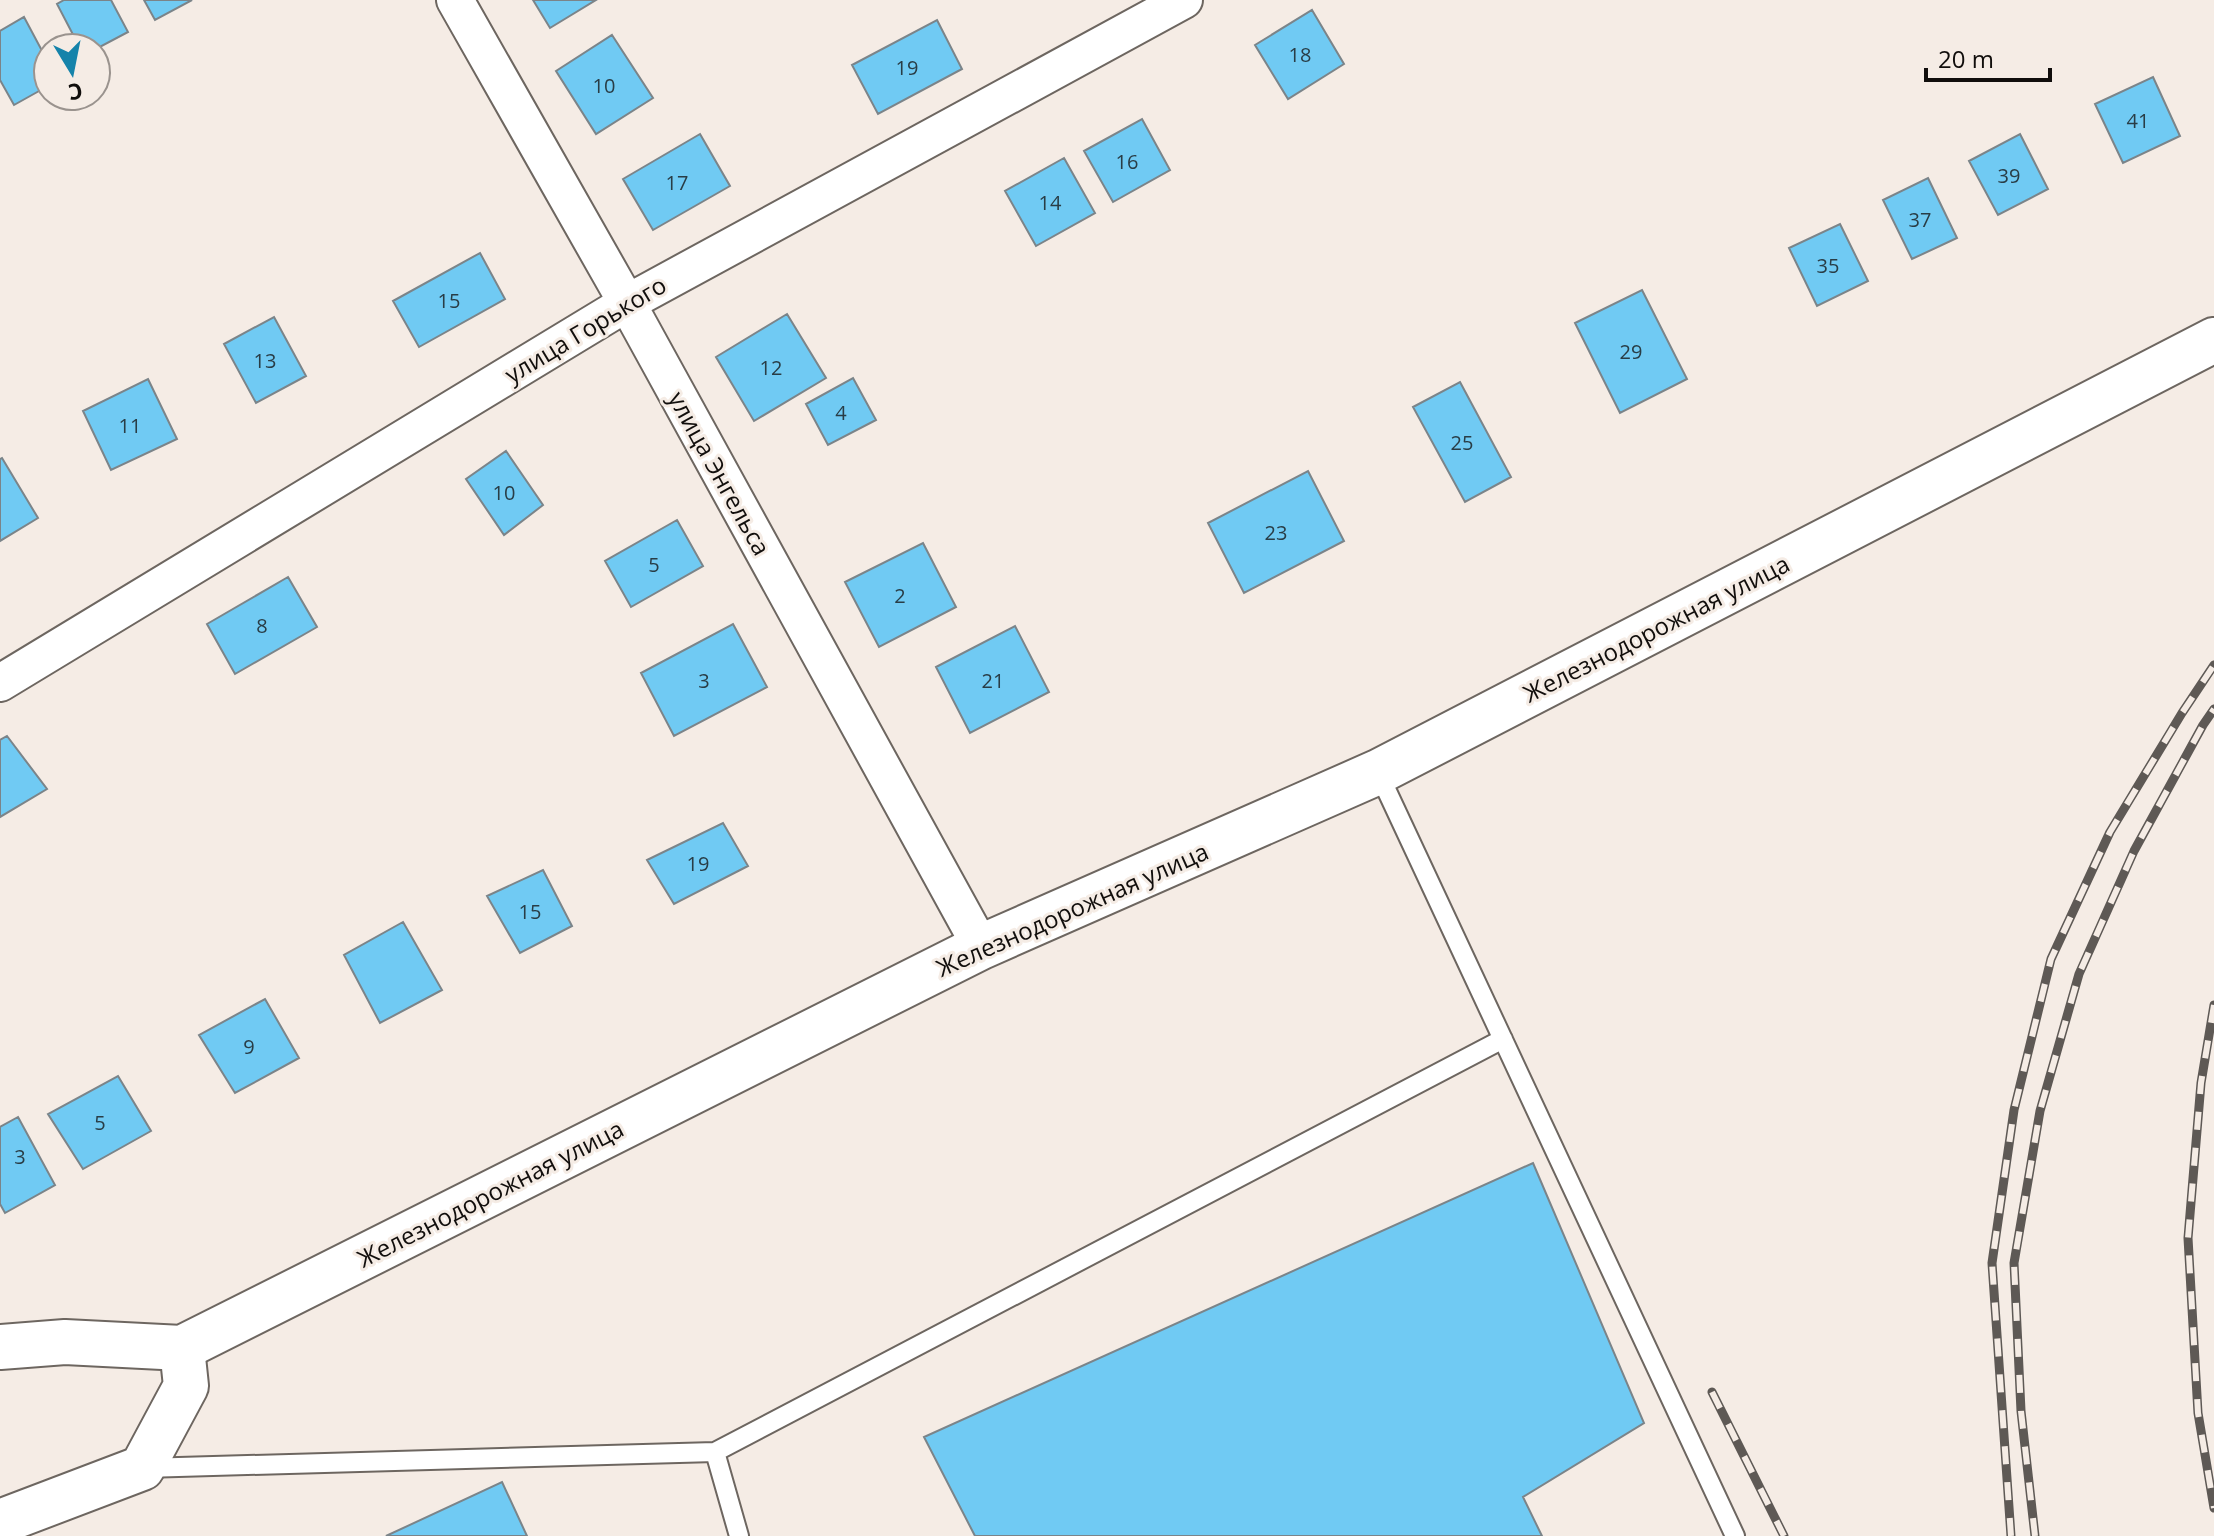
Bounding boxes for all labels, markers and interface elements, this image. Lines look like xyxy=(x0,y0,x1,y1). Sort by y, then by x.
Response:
north arrow xyxy=(32,32,112,112)
scale bar xyxy=(1926,32,2050,82)
house number: 18 xyxy=(1289,41,1311,68)
text: 20 m xyxy=(1938,42,1994,75)
house number: 19 xyxy=(896,54,918,81)
house number: 10 xyxy=(593,72,615,99)
text: С xyxy=(66,77,85,109)
house number: 41 xyxy=(2127,107,2149,134)
house number: 16 xyxy=(1116,148,1138,175)
house number: 39 xyxy=(1998,162,2020,189)
house number: 17 xyxy=(666,169,688,196)
house number: 14 xyxy=(1039,189,1062,216)
house number: 37 xyxy=(1909,206,1931,233)
house number: 35 xyxy=(1817,252,1839,279)
street label: улица Горького xyxy=(498,268,672,390)
house number: 15 xyxy=(438,287,460,314)
house number: 29 xyxy=(1620,338,1642,365)
house number: 13 xyxy=(254,347,276,374)
house number: 12 xyxy=(760,354,782,381)
street label: улица Энгельса xyxy=(661,385,779,561)
house number: 4 xyxy=(835,399,847,426)
house number: 11 xyxy=(119,412,141,439)
house number: 25 xyxy=(1451,429,1473,456)
house number: 10 xyxy=(493,479,515,506)
house number: 23 xyxy=(1265,519,1287,546)
street label: Железнодорожная улица xyxy=(1517,546,1795,710)
house number: 5 xyxy=(648,551,660,578)
house number: 2 xyxy=(894,582,906,609)
house number: 8 xyxy=(256,612,268,639)
house number: 3 xyxy=(698,667,710,694)
house number: 21 xyxy=(982,667,1004,694)
street label: Железнодорожная улица xyxy=(931,834,1213,984)
house number: 19 xyxy=(687,850,709,877)
house number: 15 xyxy=(519,898,541,925)
house number: 9 xyxy=(243,1033,255,1060)
house number: 5 xyxy=(94,1109,106,1136)
street label: Железнодорожная улица xyxy=(351,1111,629,1275)
house number: 3 xyxy=(14,1143,26,1170)

